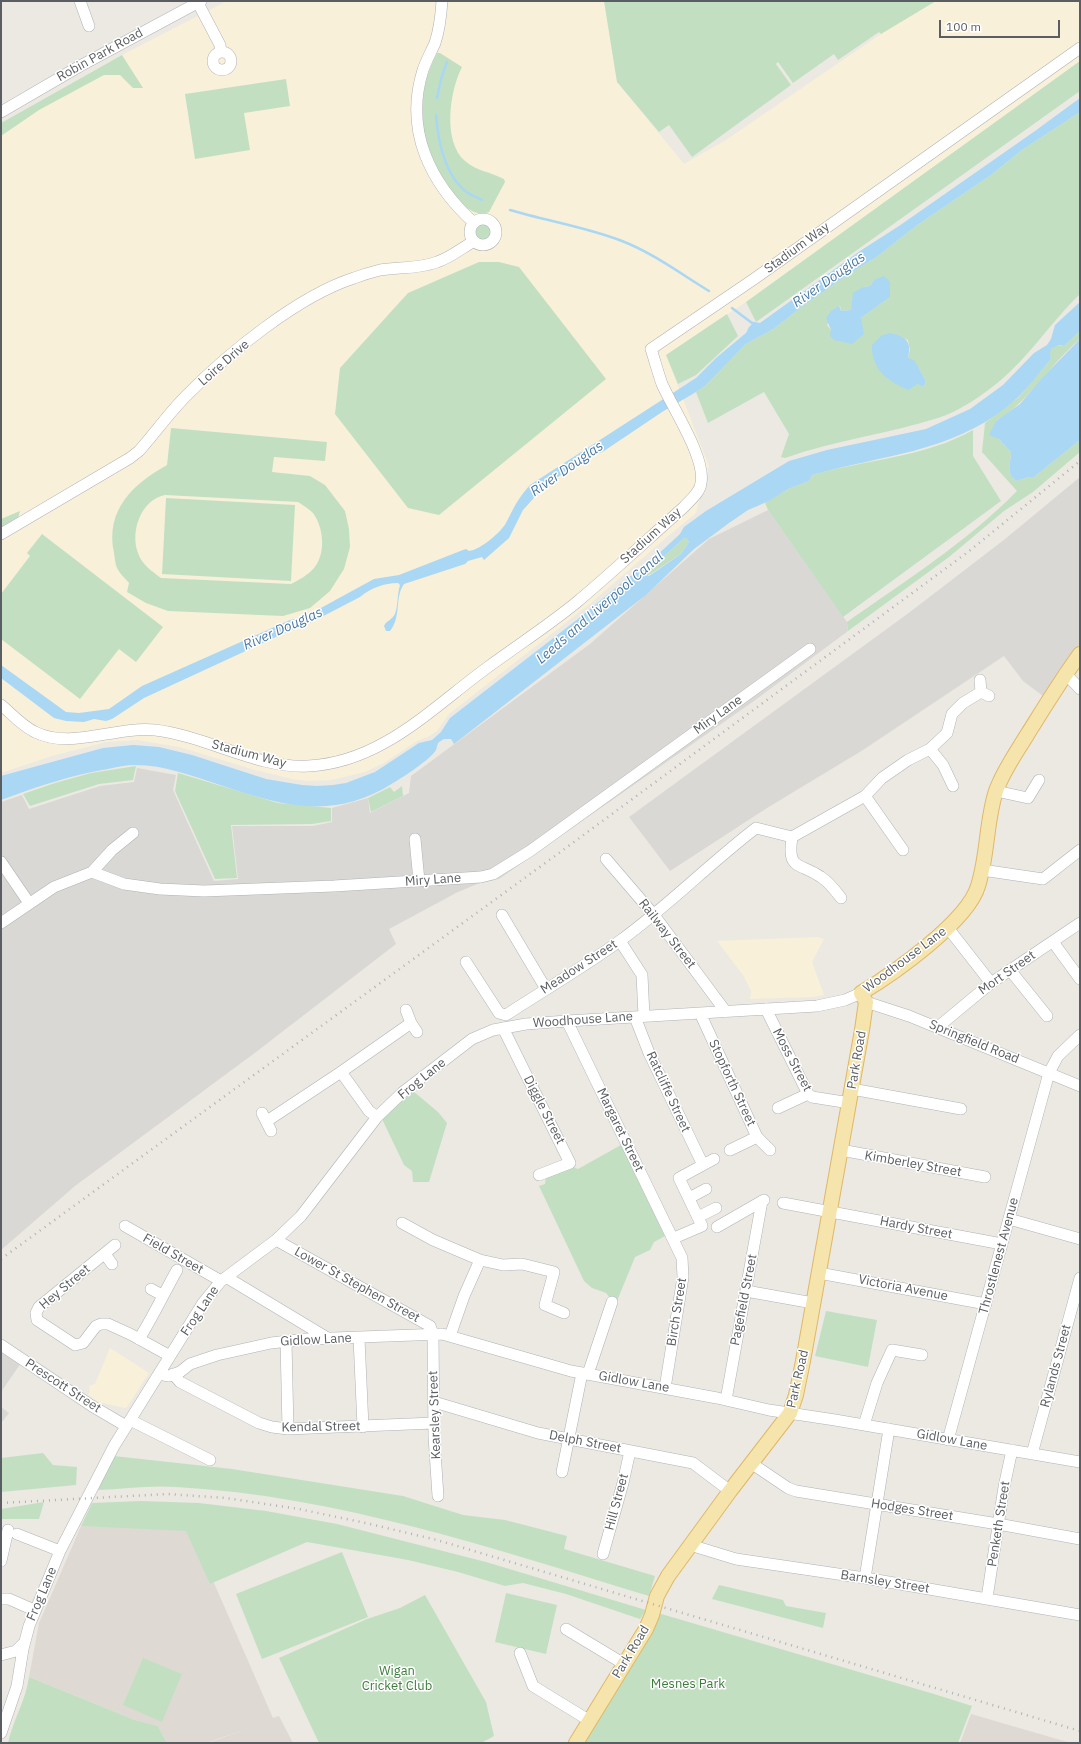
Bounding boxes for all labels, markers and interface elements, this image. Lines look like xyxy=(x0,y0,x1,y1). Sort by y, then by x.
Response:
scale bar xyxy=(941,12,1062,38)
text: 100 m xyxy=(946,19,981,34)
street label: Robin Park Road xyxy=(54,25,146,85)
street label: Stadium Way xyxy=(761,219,833,277)
water label: River Douglas xyxy=(789,249,869,311)
street label: Loire Drive xyxy=(195,337,253,389)
water label: River Douglas xyxy=(527,438,607,500)
street label: Stadium Way xyxy=(617,505,685,567)
water label: Leeds and Liverpool Canal xyxy=(533,548,667,668)
water label: River Douglas xyxy=(241,604,325,654)
street label: Miry Lane xyxy=(691,692,745,738)
street label: Stadium Way xyxy=(210,737,288,771)
street label: Miry Lane xyxy=(404,870,462,890)
street label: Railway Street xyxy=(635,896,699,972)
street label: Woodhouse Lane xyxy=(860,924,950,996)
street label: Meadow Street xyxy=(538,936,620,998)
street label: Mort Street xyxy=(976,948,1038,998)
street label: Woodhouse Lane xyxy=(533,1009,633,1031)
street label: Springfield Road xyxy=(927,1017,1021,1067)
street label: Moss Street xyxy=(769,1026,815,1094)
street label: Park Road xyxy=(844,1029,870,1091)
street label: Stopforth Street xyxy=(705,1037,759,1129)
street label: Ratcliffe Street xyxy=(643,1049,693,1135)
street label: Frog Lane xyxy=(395,1055,449,1103)
street label: Diggle Street xyxy=(520,1073,568,1147)
street label: Margaret Street xyxy=(593,1086,647,1174)
street label: Kimberley Street xyxy=(863,1148,963,1180)
street label: Throstlenest Avenue xyxy=(976,1196,1022,1316)
street label: Hardy Street xyxy=(878,1213,954,1243)
street label: Field Street xyxy=(140,1230,206,1278)
street label: Lower St Stephen Street xyxy=(292,1244,422,1326)
street label: Pagefield Street xyxy=(727,1253,761,1347)
street label: Hey Street xyxy=(36,1261,94,1313)
street label: Victoria Avenue xyxy=(857,1272,949,1304)
street label: Birch Street xyxy=(664,1277,690,1347)
street label: Frog Lane xyxy=(178,1283,222,1339)
street label: Rylands Street xyxy=(1037,1323,1075,1409)
street label: Gidlow Lane xyxy=(280,1330,352,1350)
street label: Park Road xyxy=(784,1348,812,1410)
street label: Prescott Street xyxy=(22,1356,104,1416)
street label: Gidlow Lane xyxy=(597,1368,671,1396)
street label: Kearsley Street xyxy=(426,1370,444,1460)
street label: Kendal Street xyxy=(281,1419,361,1435)
street label: Gidlow Lane xyxy=(915,1426,989,1454)
street label: Delph Street xyxy=(548,1427,622,1457)
street label: Hill Street xyxy=(602,1472,632,1532)
street label: Penketh Street xyxy=(985,1480,1013,1568)
street label: Hodges Street xyxy=(870,1496,954,1524)
street label: Frog Lane xyxy=(24,1565,60,1623)
street label: Barnsley Street xyxy=(839,1567,931,1597)
street label: Park Road xyxy=(609,1623,653,1681)
park label: Wigan Cricket Club xyxy=(362,1663,432,1694)
park label: Mesnes Park xyxy=(651,1676,725,1692)

